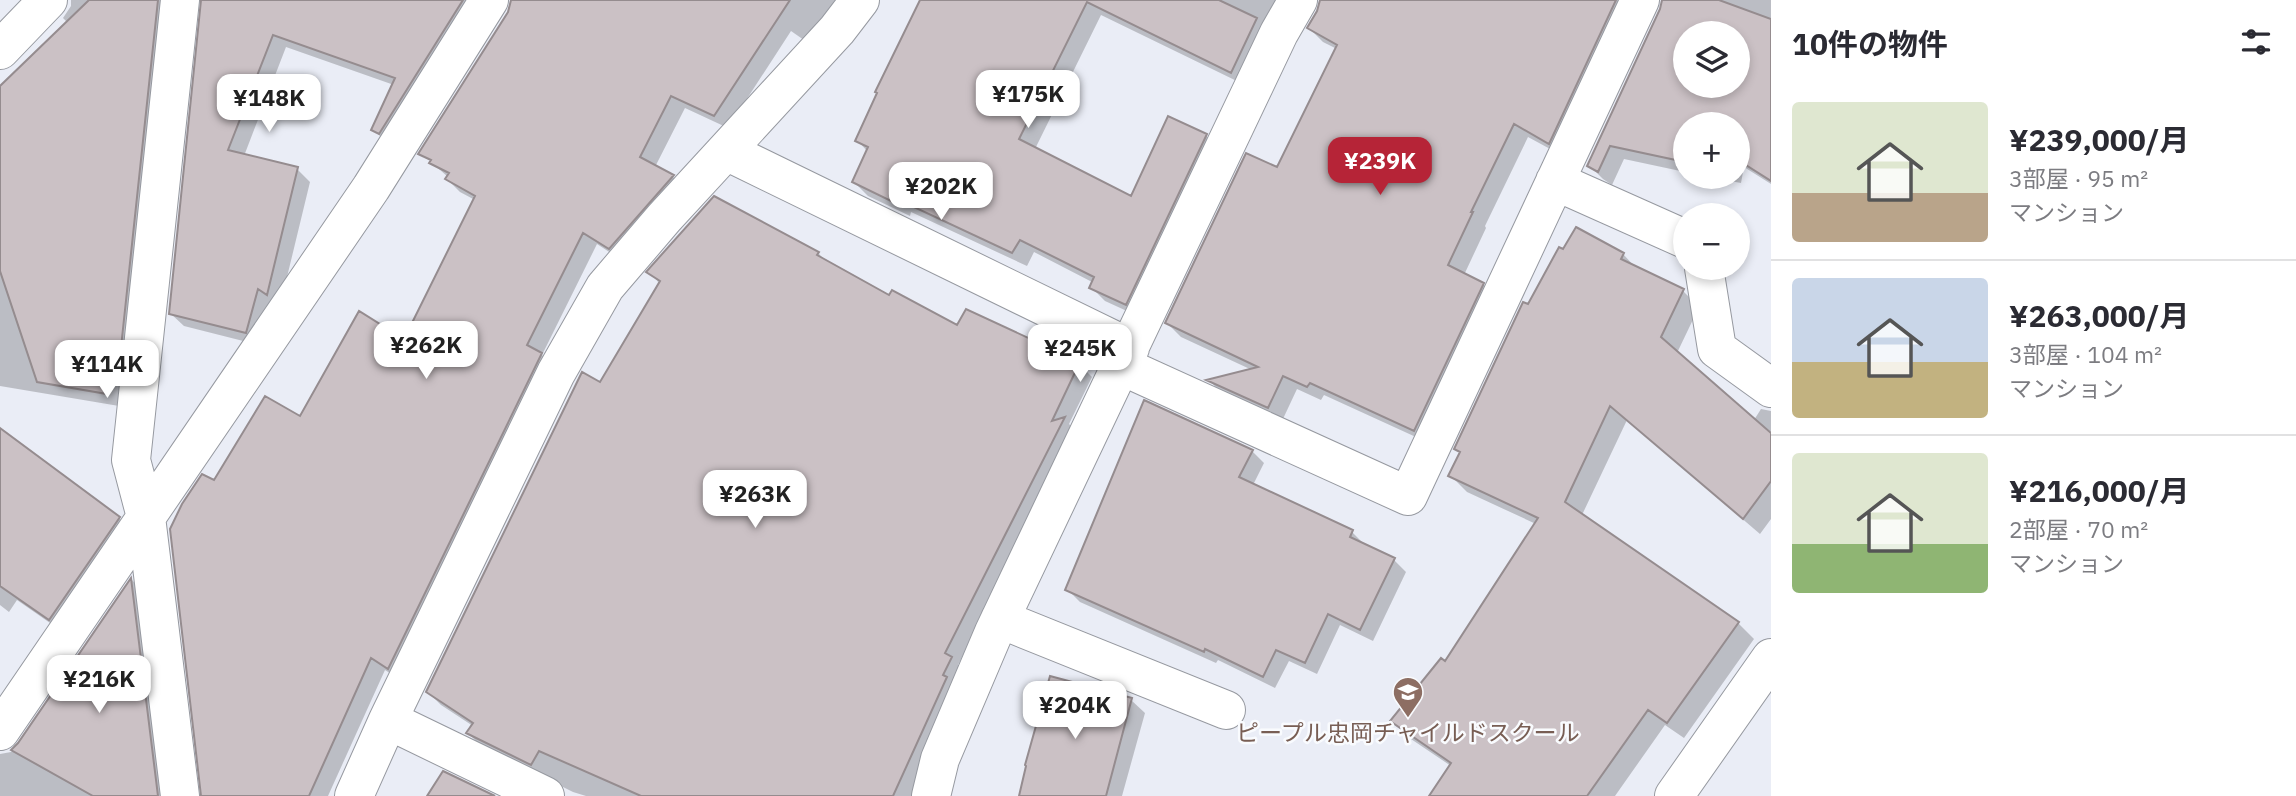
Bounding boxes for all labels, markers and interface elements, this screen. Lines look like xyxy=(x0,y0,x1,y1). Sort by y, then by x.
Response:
map controls xyxy=(1673,21,1750,280)
button: layers xyxy=(1673,21,1750,98)
icon: filters xyxy=(2237,23,2275,61)
text: 10件の物件 xyxy=(1792,24,1948,63)
pin: ¥175K xyxy=(979,71,1077,130)
pin: ¥148K xyxy=(220,74,318,134)
text: ¥175K xyxy=(992,78,1064,108)
text: ¥148K xyxy=(233,82,305,112)
button: + xyxy=(1673,112,1750,189)
text: ¥239,000/月 xyxy=(2009,120,2190,159)
icon: home xyxy=(1848,130,1932,214)
pin: ¥239K xyxy=(1331,138,1429,197)
text: ¥239K xyxy=(1344,145,1416,175)
pin: ¥202K xyxy=(892,162,990,222)
text: 3部屋 · 95 m² xyxy=(2009,163,2148,193)
text: ¥202K xyxy=(905,170,977,200)
text: マンション xyxy=(2009,197,2124,227)
button: − xyxy=(1673,203,1750,280)
text: ¥263,000/月 xyxy=(2009,296,2190,335)
icon: home xyxy=(1848,306,1932,390)
pin: ¥262K xyxy=(377,322,475,381)
pin: ¥245K xyxy=(1031,324,1129,384)
text: ¥262K xyxy=(390,329,462,359)
text: ¥245K xyxy=(1044,332,1116,362)
text: 3部屋 · 104 m² xyxy=(2009,339,2162,369)
pin: ¥114K xyxy=(58,340,156,400)
text: ¥114K xyxy=(71,348,143,378)
text: マンション xyxy=(2009,373,2124,403)
pin: ¥263K xyxy=(706,470,804,530)
text: ¥216,000/月 xyxy=(2009,471,2190,510)
text: ¥263K xyxy=(719,478,791,508)
icon: home xyxy=(1848,481,1932,565)
text: 2部屋 · 70 m² xyxy=(2009,514,2148,544)
text: マンション xyxy=(2009,548,2124,578)
pin: ¥216K xyxy=(50,656,148,715)
text: ¥216K xyxy=(63,663,135,693)
school or university icon: ピープル忠岡チャイルドスクール xyxy=(1391,675,1425,719)
pin: ¥204K xyxy=(1026,682,1124,741)
text: ¥204K xyxy=(1039,689,1111,719)
place label: ピープル忠岡チャイルドスクール xyxy=(1236,717,1580,747)

